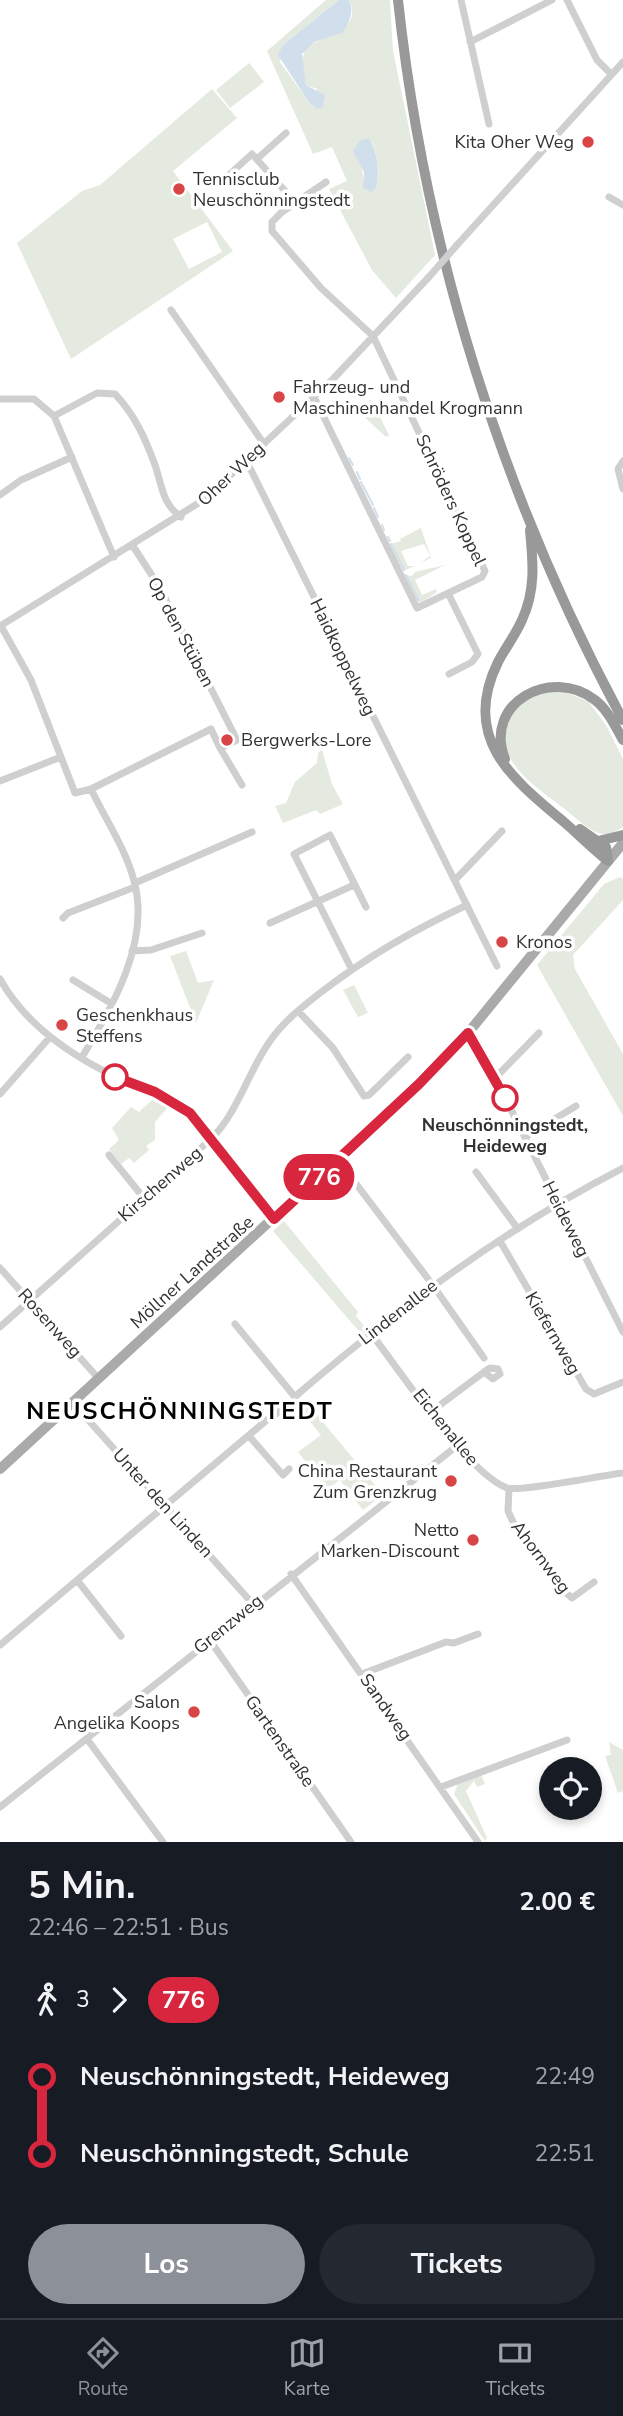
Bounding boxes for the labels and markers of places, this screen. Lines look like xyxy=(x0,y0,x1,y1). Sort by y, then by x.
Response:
place label: Kita Oher Weg xyxy=(455,130,574,154)
marker: Kita Oher Weg xyxy=(580,134,596,150)
place label: Tennisclub Neuschönningstedt xyxy=(193,167,350,212)
marker: Tennisclub Neuschönningstedt xyxy=(171,181,187,197)
place label: Fahrzeug- und Maschinenhandel Krogmann xyxy=(293,375,523,420)
marker: Fahrzeug- und Maschinenhandel Krogmann xyxy=(271,389,287,405)
place label: Bergwerks-Lore xyxy=(241,728,371,752)
marker: Bergwerks-Lore xyxy=(219,732,235,748)
place label: Kronos xyxy=(516,930,572,954)
marker: Kronos xyxy=(494,934,510,950)
place label: Geschenkhaus Steffens xyxy=(76,1003,193,1048)
marker: Geschenkhaus Steffens xyxy=(54,1017,70,1033)
unlabelled marker xyxy=(102,1064,128,1090)
marker: Neuschönningstedt, Heideweg xyxy=(492,1085,518,1111)
place label: Neuschönningstedt, Heideweg xyxy=(422,1113,588,1158)
place label: China Restaurant Zum Grenzkrug xyxy=(298,1459,438,1504)
marker: China Restaurant Zum Grenzkrug xyxy=(443,1473,459,1489)
place label: Netto Marken-Discount xyxy=(320,1518,460,1563)
marker: Netto Marken-Discount xyxy=(465,1532,481,1548)
place label: Salon Angelika Koops xyxy=(54,1690,180,1735)
marker: Salon Angelika Koops xyxy=(186,1704,202,1720)

